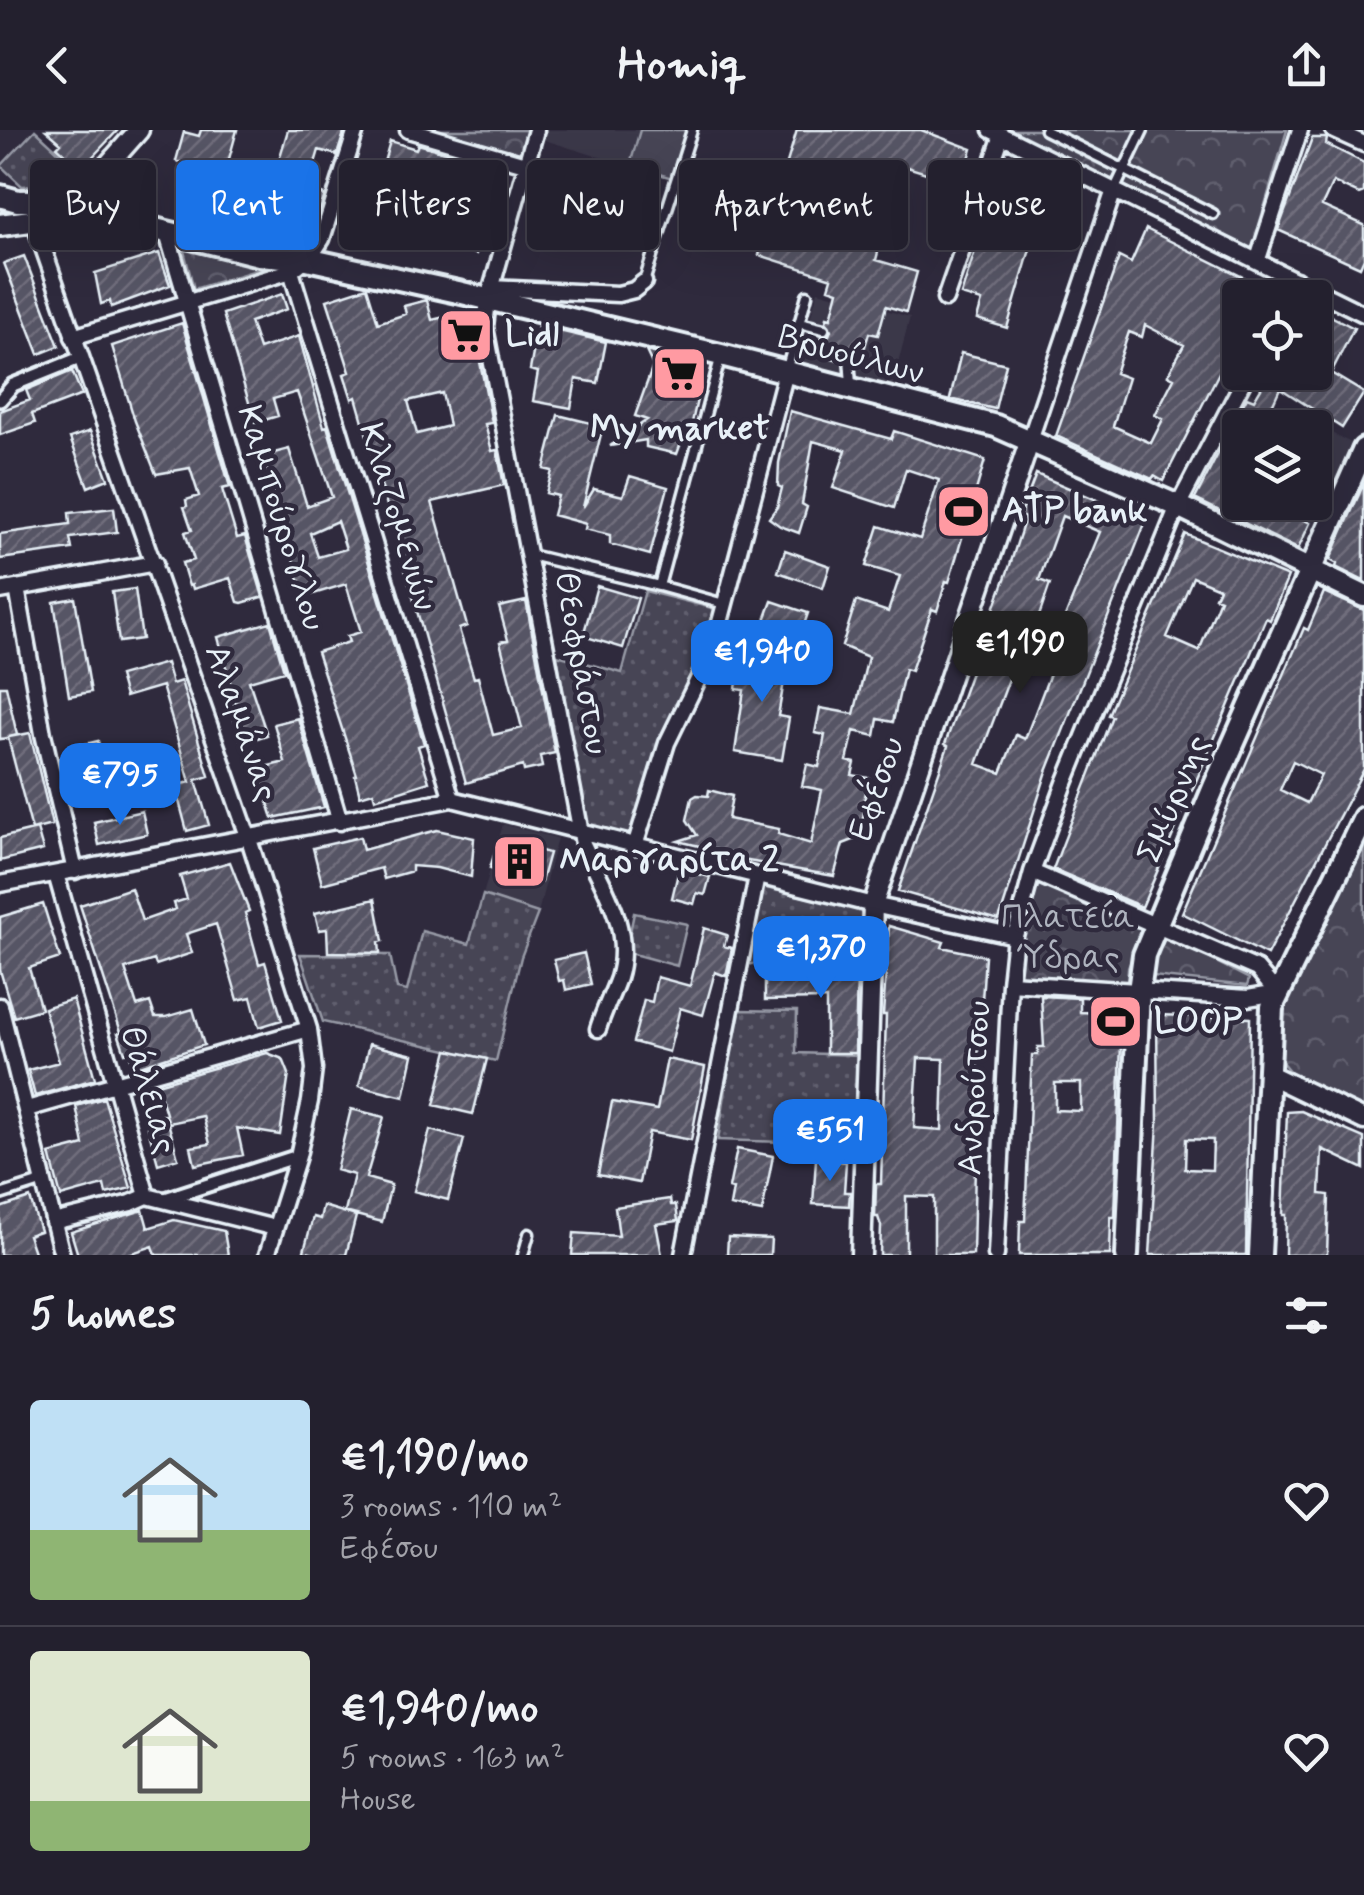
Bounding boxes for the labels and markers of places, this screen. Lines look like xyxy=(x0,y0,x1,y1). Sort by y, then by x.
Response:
supermarket icon: Lidl xyxy=(436,305,496,365)
place label: Lidl xyxy=(505,312,559,358)
supermarket icon: My market xyxy=(650,343,710,403)
place label: My market xyxy=(590,406,770,452)
sports icon: ATP bank xyxy=(933,481,993,541)
place label: ATP bank xyxy=(1002,488,1148,534)
pin: €1,190 xyxy=(939,611,1101,696)
pin: €1,940 xyxy=(681,620,843,705)
pin: €795 xyxy=(61,743,179,828)
building icon: Μαργαρίτα 2 xyxy=(490,831,550,891)
place label: Μαργαρίτα 2 xyxy=(559,838,780,884)
pin: €1,370 xyxy=(740,916,902,1001)
sports icon: LOOP xyxy=(1085,992,1145,1052)
place label: LOOP xyxy=(1154,999,1243,1045)
pin: €551 xyxy=(771,1099,889,1184)

